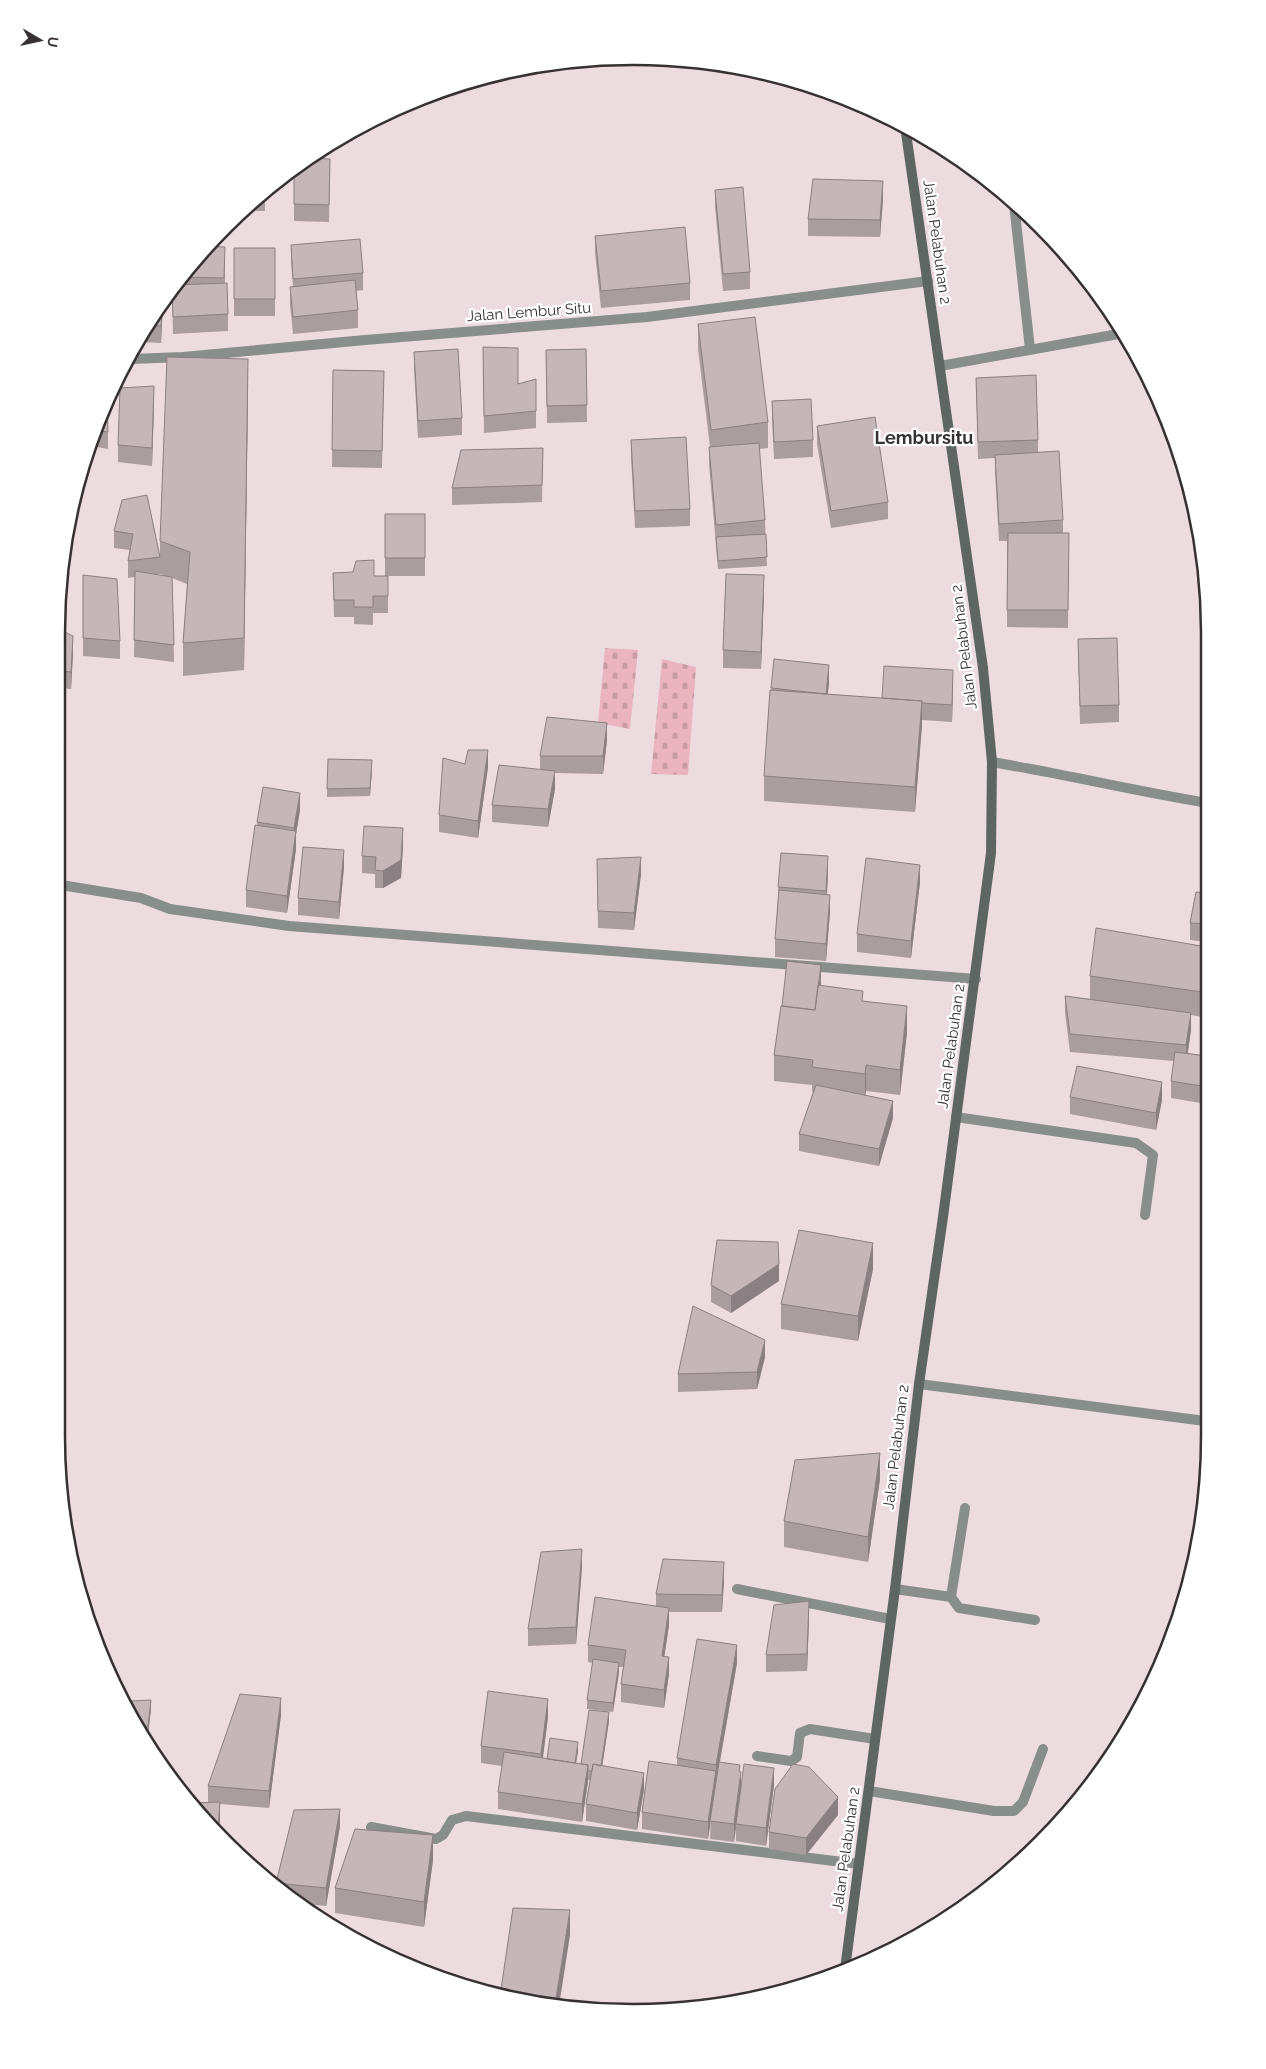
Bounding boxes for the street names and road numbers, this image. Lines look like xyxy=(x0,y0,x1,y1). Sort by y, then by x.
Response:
street label: Jalan Pelabuhan 2 xyxy=(919,178,955,306)
street label: Jalan Lembur Situ xyxy=(466,299,592,325)
street label: Jalan Pelabuhan 2 xyxy=(947,583,981,711)
street label: Jalan Pelabuhan 2 xyxy=(933,982,969,1110)
street label: Jalan Pelabuhan 2 xyxy=(879,1383,913,1511)
street label: Jalan Pelabuhan 2 xyxy=(828,1785,864,1913)

